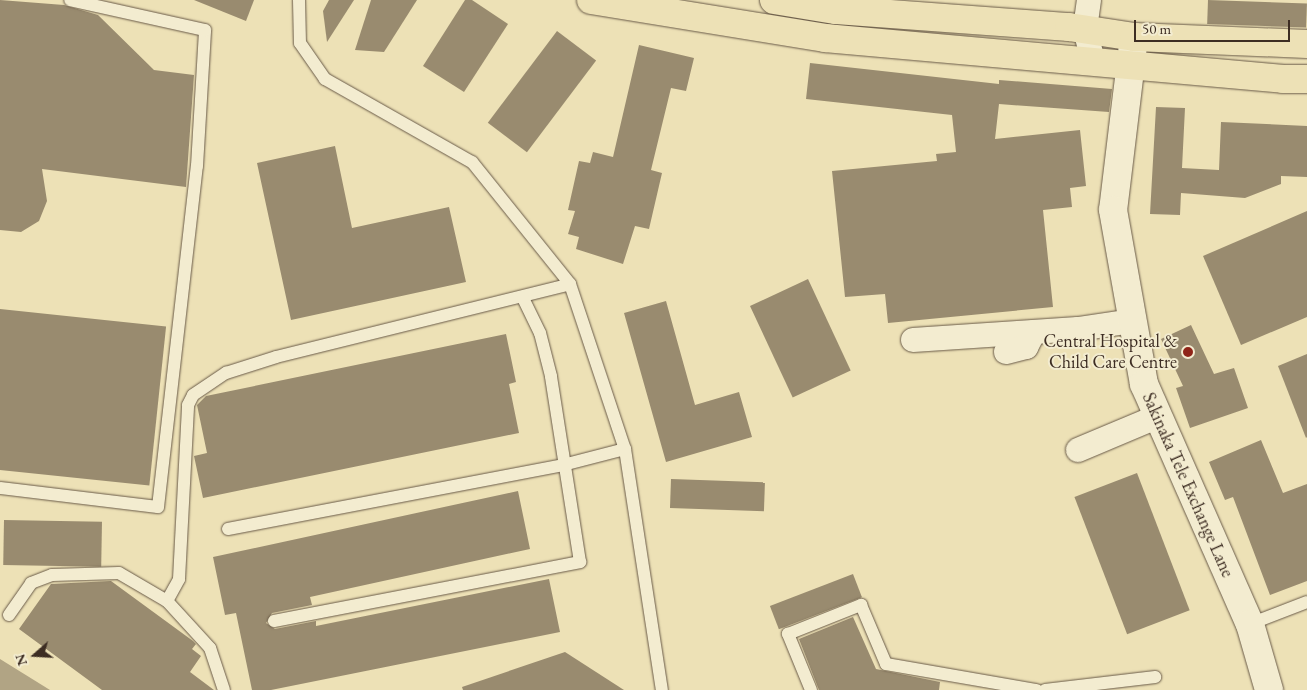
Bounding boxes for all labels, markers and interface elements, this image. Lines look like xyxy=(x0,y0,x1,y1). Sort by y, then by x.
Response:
scale bar xyxy=(1137,10,1293,42)
text: 50 m xyxy=(1142,19,1171,38)
place label: Central Hospital & Child Care Centre xyxy=(1044,331,1177,374)
marker: Central Hospital & Child Care Centre xyxy=(1181,345,1195,359)
street label: Sakinaka Tele Exchange Lane xyxy=(1137,389,1239,581)
north arrow xyxy=(10,630,60,680)
text: N xyxy=(10,652,31,668)

